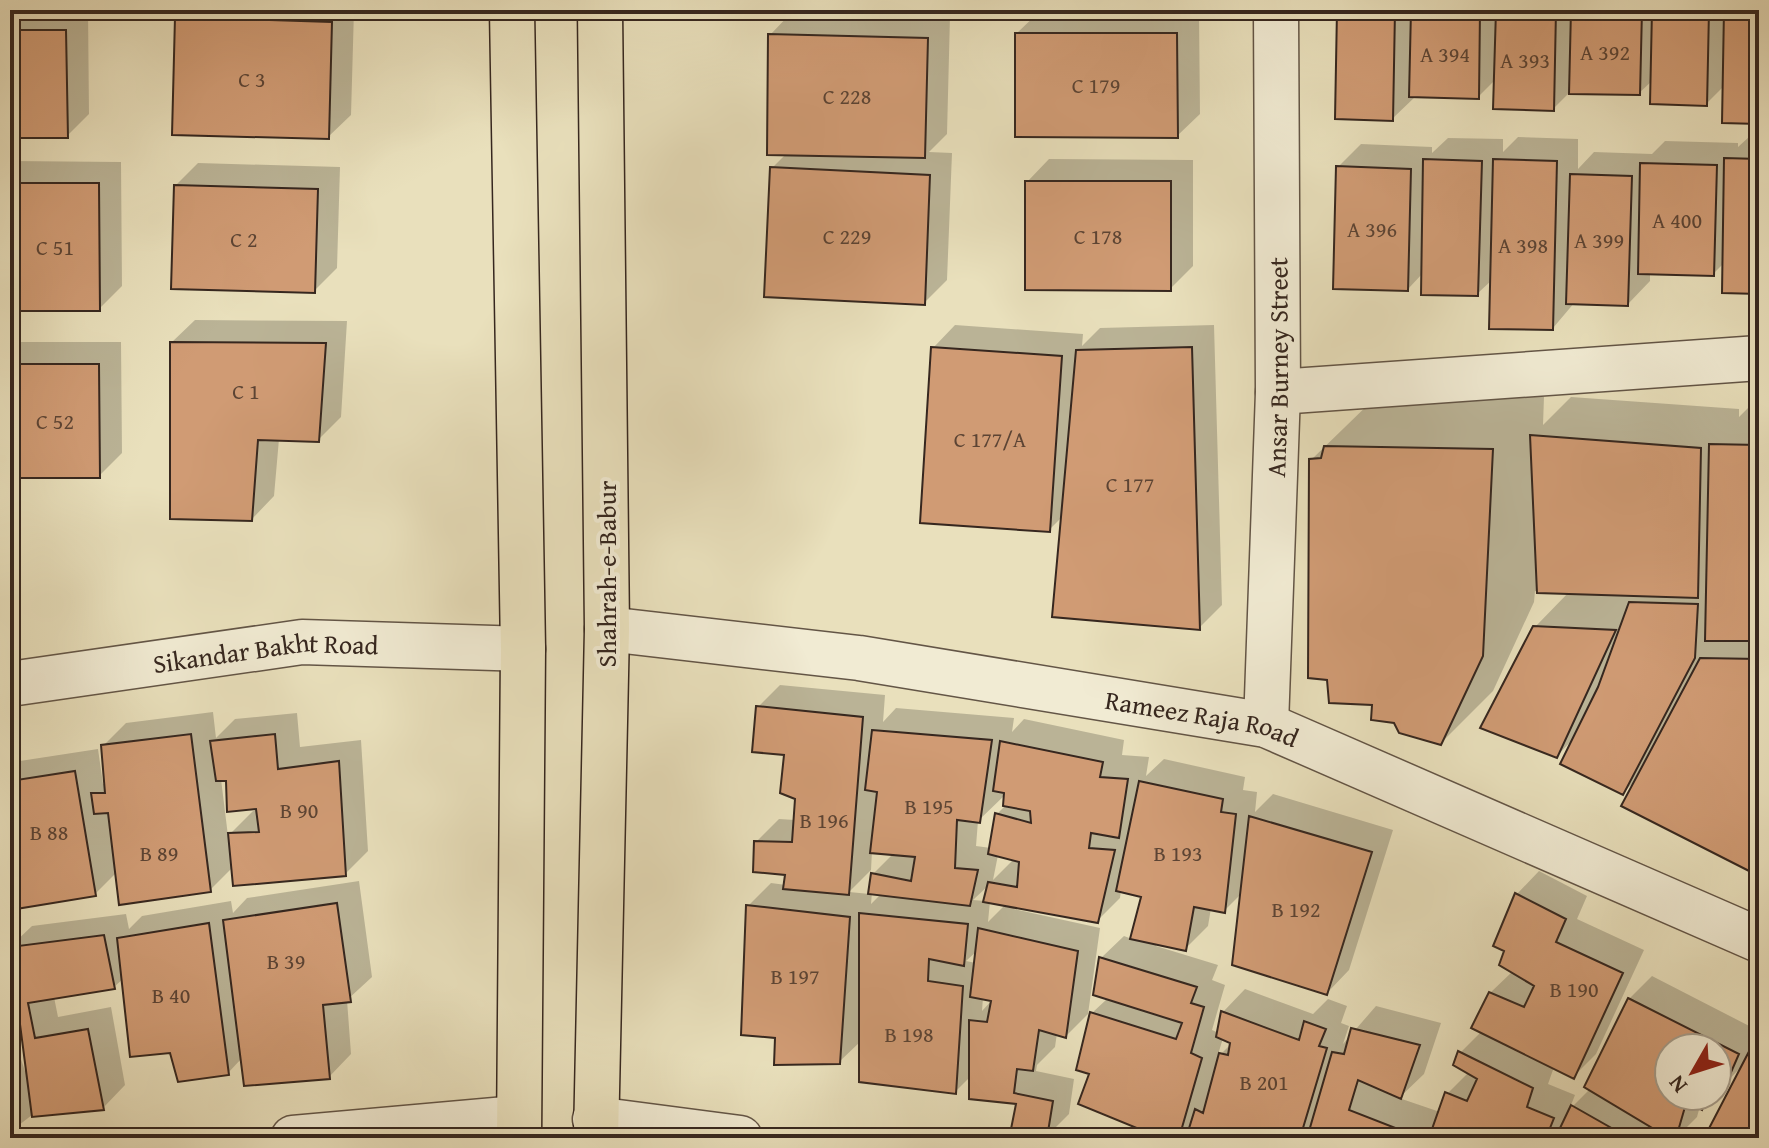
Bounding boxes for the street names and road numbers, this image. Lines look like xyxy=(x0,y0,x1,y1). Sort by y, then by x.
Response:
street label: Ansar Burney Street xyxy=(1255,257,1298,478)
street label: Shahrah-e-Babur xyxy=(587,480,626,667)
street label: Sikandar Bakht Road xyxy=(150,622,379,683)
street label: Rameez Raja Road xyxy=(1102,679,1305,757)

